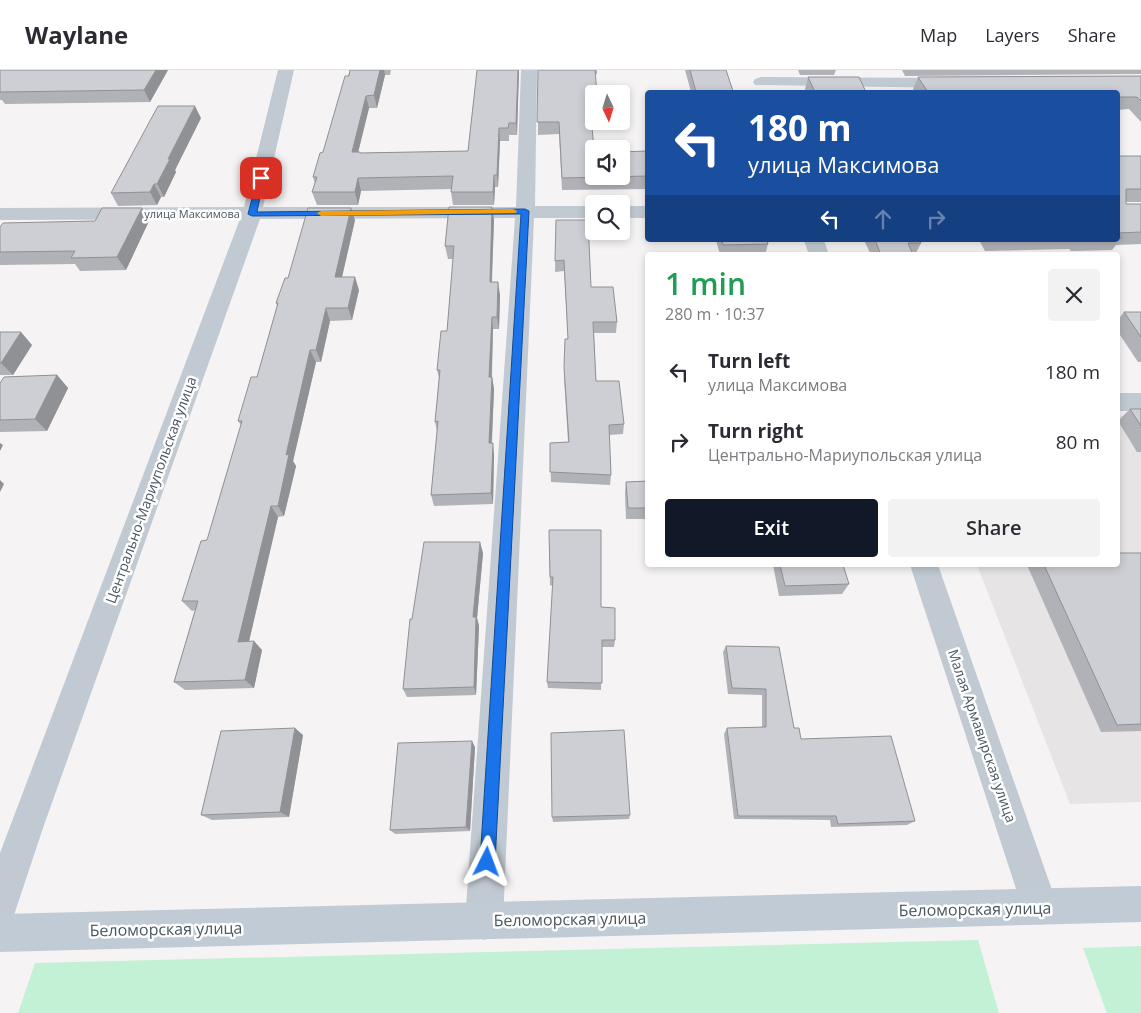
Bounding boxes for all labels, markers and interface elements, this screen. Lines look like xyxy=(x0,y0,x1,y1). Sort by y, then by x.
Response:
text: Waylane xyxy=(25,18,128,51)
text: Map xyxy=(920,23,957,47)
text: Layers xyxy=(985,23,1040,47)
text: Share xyxy=(1068,23,1116,47)
north arrow xyxy=(585,85,630,130)
map controls xyxy=(585,85,630,240)
text: 180 m xyxy=(748,104,852,151)
icon: left xyxy=(665,110,730,175)
button: sound xyxy=(585,140,630,185)
text: улица Максимова xyxy=(748,149,939,179)
pin xyxy=(240,157,282,199)
icon: arrive xyxy=(247,164,275,192)
button: search xyxy=(585,195,630,240)
icon: left xyxy=(816,205,844,233)
icon: ahead xyxy=(869,205,897,233)
icon: right xyxy=(922,205,950,233)
street label: улица Максимова xyxy=(144,206,240,221)
text: 1 min xyxy=(665,263,746,304)
button: close xyxy=(1048,269,1100,321)
text: 280 m · 10:37 xyxy=(665,303,765,325)
text: Turn left xyxy=(708,348,790,374)
icon: left xyxy=(665,358,693,386)
text: 180 m xyxy=(1045,359,1100,385)
street label: Центрально-Мариупольская улица xyxy=(101,374,200,606)
text: улица Максимова xyxy=(708,374,847,396)
text: Turn right xyxy=(708,418,803,444)
icon: right xyxy=(665,428,693,456)
text: 80 m xyxy=(1056,429,1100,455)
text: Центрально-Мариупольская улица xyxy=(708,444,982,466)
button: Exit xyxy=(665,499,878,557)
button: Share xyxy=(888,499,1100,557)
street label: Малая Армавирская улица xyxy=(944,647,1021,825)
position arrow xyxy=(460,835,512,887)
street label: Беломорская улица xyxy=(898,897,1052,921)
street label: Беломорская улица xyxy=(493,907,647,931)
street label: Беломорская улица xyxy=(89,917,243,941)

